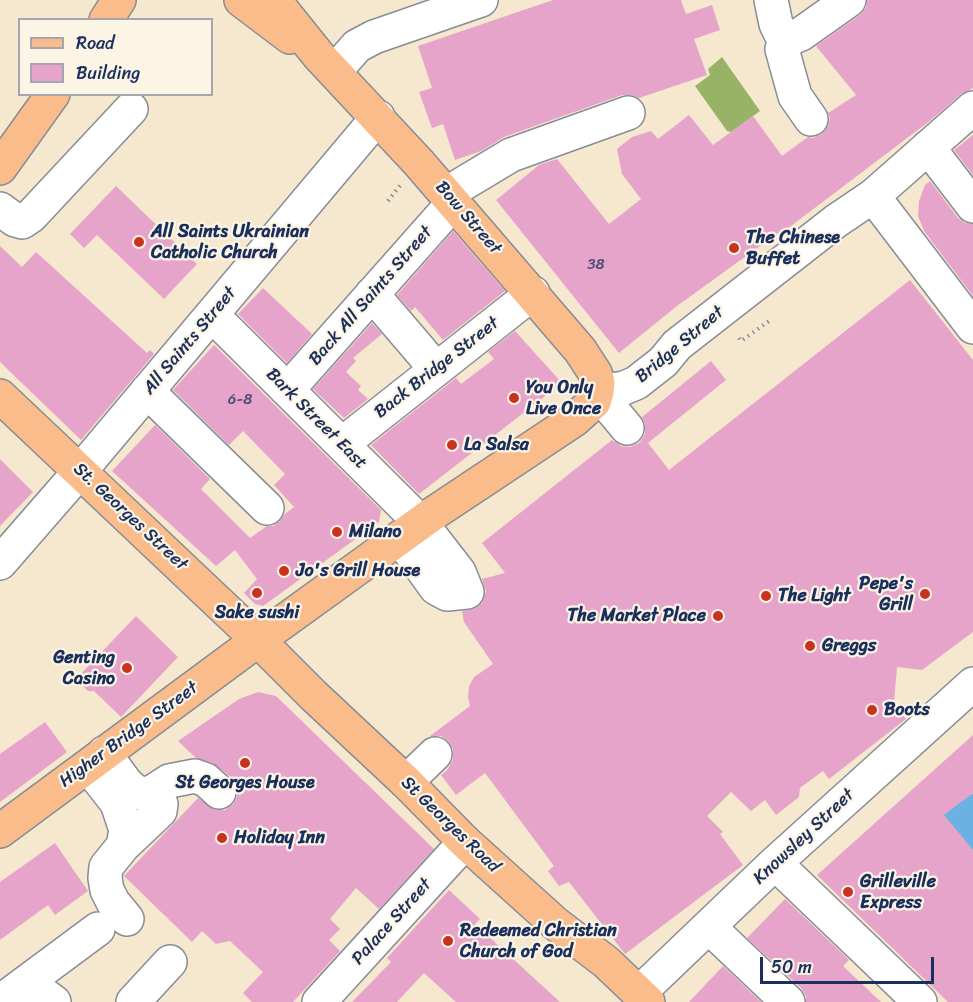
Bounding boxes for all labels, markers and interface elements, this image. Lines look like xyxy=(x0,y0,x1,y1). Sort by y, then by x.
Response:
legend xyxy=(18,18,213,96)
text: Road xyxy=(76,27,115,59)
text: Building xyxy=(76,57,140,89)
street label: Bow Street xyxy=(430,177,506,259)
place label: All Saints Ukrainian Catholic Church xyxy=(151,221,309,264)
street label: Back All Saints Street xyxy=(305,222,437,370)
place label: The Chinese Buffet xyxy=(746,227,840,270)
marker: All Saints Ukrainian Catholic Church xyxy=(132,235,146,249)
marker: The Chinese Buffet xyxy=(727,241,741,255)
house number: 38 xyxy=(587,256,605,274)
street label: All Saints Street xyxy=(139,283,241,399)
street label: Bridge Street xyxy=(631,302,729,388)
street label: Back Bridge Street xyxy=(370,313,504,423)
street label: Bark Street East xyxy=(261,364,371,474)
place label: You Only Live Once xyxy=(526,377,601,420)
house number: 6-8 xyxy=(228,391,252,409)
marker: You Only Live Once xyxy=(507,391,521,405)
place label: La Salsa xyxy=(464,434,529,456)
marker: La Salsa xyxy=(445,438,459,452)
street label: St. Georges Street xyxy=(68,458,192,576)
place label: Milano xyxy=(349,521,401,543)
marker: Milano xyxy=(330,525,344,539)
place label: Jo's Grill House xyxy=(296,560,420,582)
marker: Jo's Grill House xyxy=(277,564,291,578)
place label: Pepe's Grill xyxy=(859,573,913,616)
place label: The Light xyxy=(778,585,850,607)
marker: Sake sushi xyxy=(250,586,264,600)
marker: Pepe's Grill xyxy=(918,587,932,601)
marker: The Light xyxy=(759,589,773,603)
place label: Sake sushi xyxy=(215,602,299,624)
place label: The Market Place xyxy=(567,605,706,627)
marker: The Market Place xyxy=(711,609,725,623)
place label: Greggs xyxy=(822,635,876,657)
marker: Greggs xyxy=(803,639,817,653)
place label: Genting Casino xyxy=(53,647,115,690)
marker: Genting Casino xyxy=(120,661,134,675)
street label: Higher Bridge Street xyxy=(55,677,203,793)
place label: Boots xyxy=(884,699,930,721)
marker: Boots xyxy=(865,703,879,717)
marker: St Georges House xyxy=(238,756,252,770)
place label: St Georges House xyxy=(175,772,315,794)
street label: St Georges Road xyxy=(396,772,504,878)
street label: Knowsley Street xyxy=(749,785,859,889)
place label: Holiday Inn xyxy=(234,827,325,849)
marker: Holiday Inn xyxy=(215,831,229,845)
place label: Grilleville Express xyxy=(860,871,936,914)
street label: Palace Street xyxy=(348,874,436,970)
marker: Grilleville Express xyxy=(841,885,855,899)
place label: Redeemed Christian Church of God xyxy=(460,920,617,962)
marker: Redeemed Christian Church of God xyxy=(441,934,455,948)
scale bar xyxy=(763,945,937,983)
text: 50 m xyxy=(771,951,812,983)

